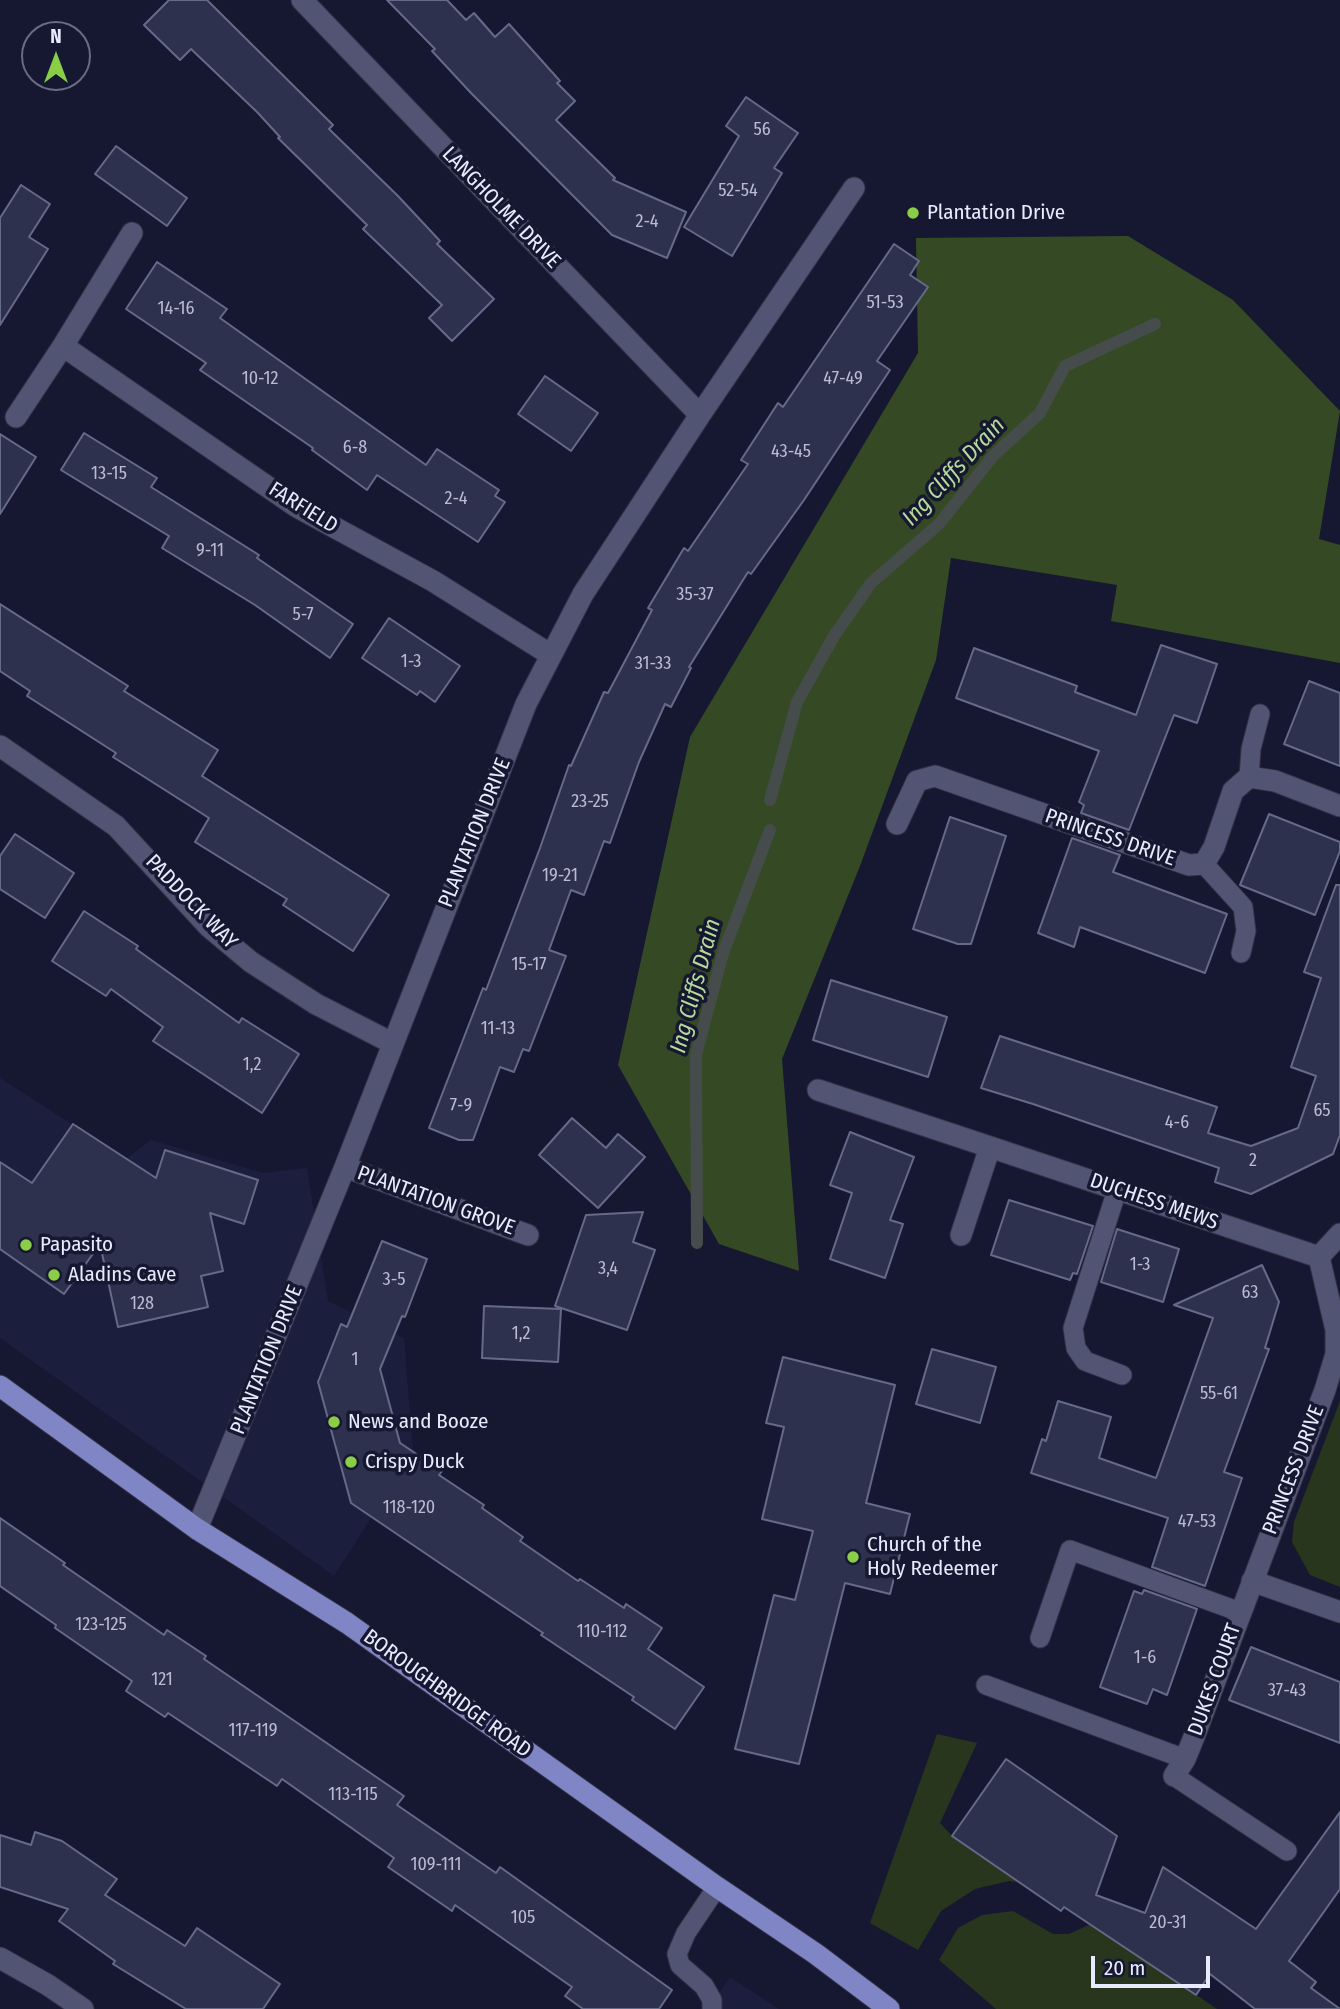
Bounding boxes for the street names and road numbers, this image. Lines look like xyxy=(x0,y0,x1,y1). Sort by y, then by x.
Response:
street label: LANGHOLME DRIVE xyxy=(437,142,565,274)
street label: FARFIELD xyxy=(264,477,342,539)
street label: PLANTATION DRIVE xyxy=(434,755,516,911)
street label: PRINCESS DRIVE xyxy=(1042,804,1178,872)
street label: PADDOCK WAY xyxy=(140,850,242,954)
street label: PLANTATION GROVE xyxy=(354,1161,518,1241)
street label: DUCHESS MEWS xyxy=(1087,1168,1221,1236)
street label: PLANTATION DRIVE xyxy=(226,1282,308,1438)
street label: PRINCESS DRIVE xyxy=(1258,1402,1330,1538)
street label: DUKES COURT xyxy=(1183,1621,1247,1739)
street label: BOROUGHBRIDGE ROAD xyxy=(358,1625,536,1763)

